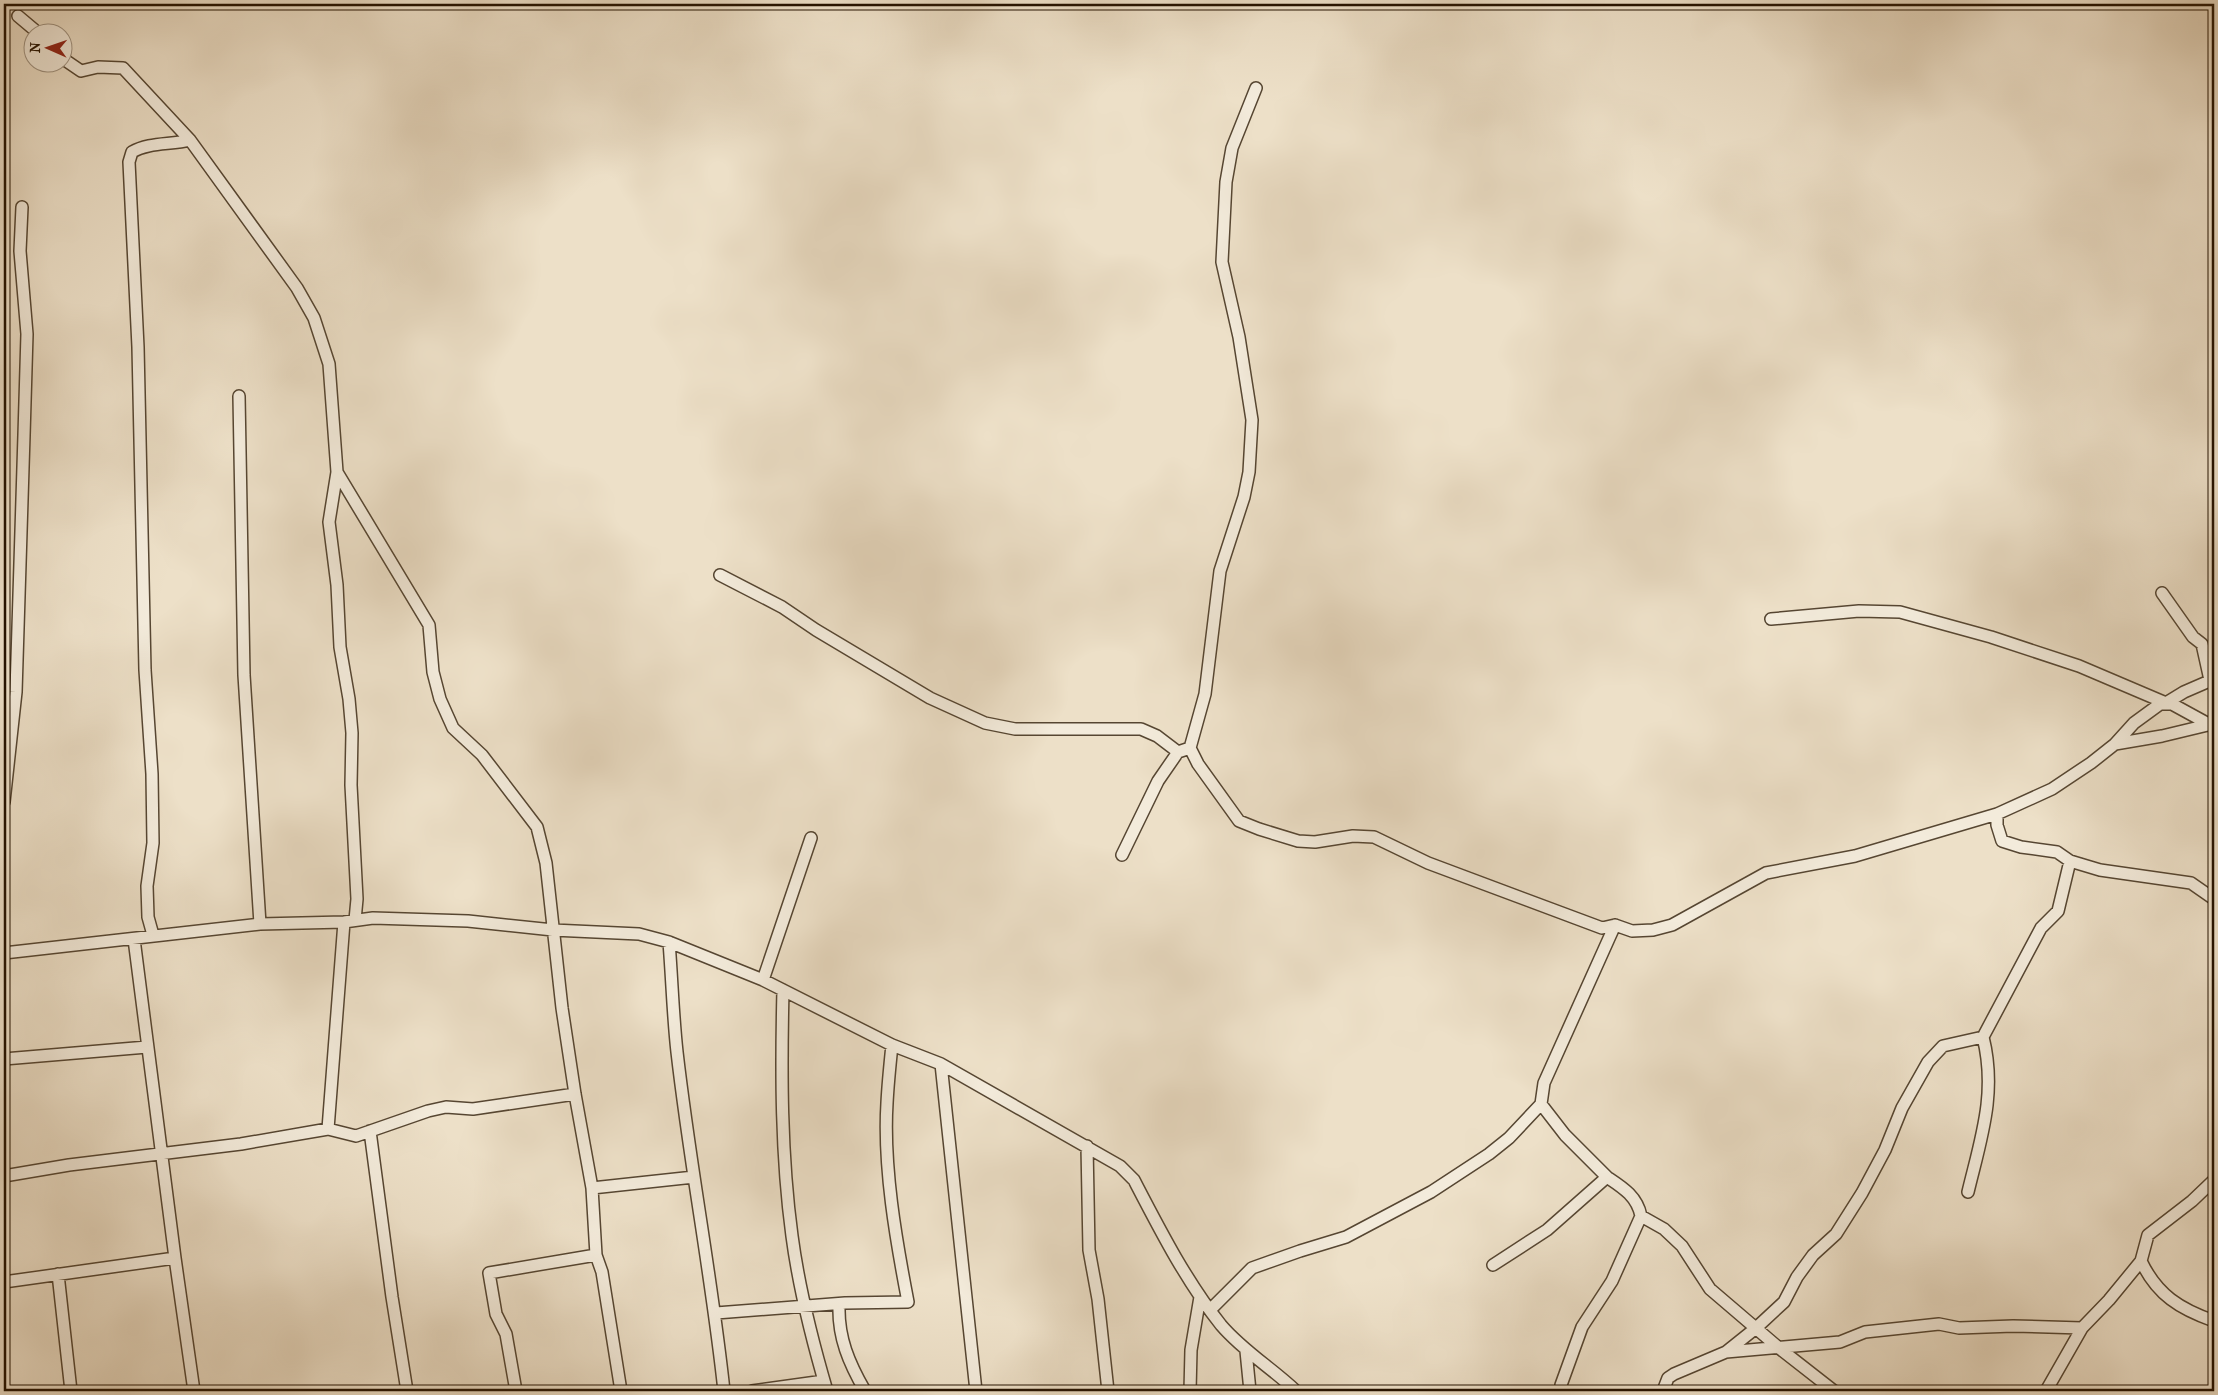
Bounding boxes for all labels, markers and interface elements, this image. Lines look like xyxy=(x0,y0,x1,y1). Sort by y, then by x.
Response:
north arrow xyxy=(22,22,72,72)
text: N xyxy=(27,42,44,53)

